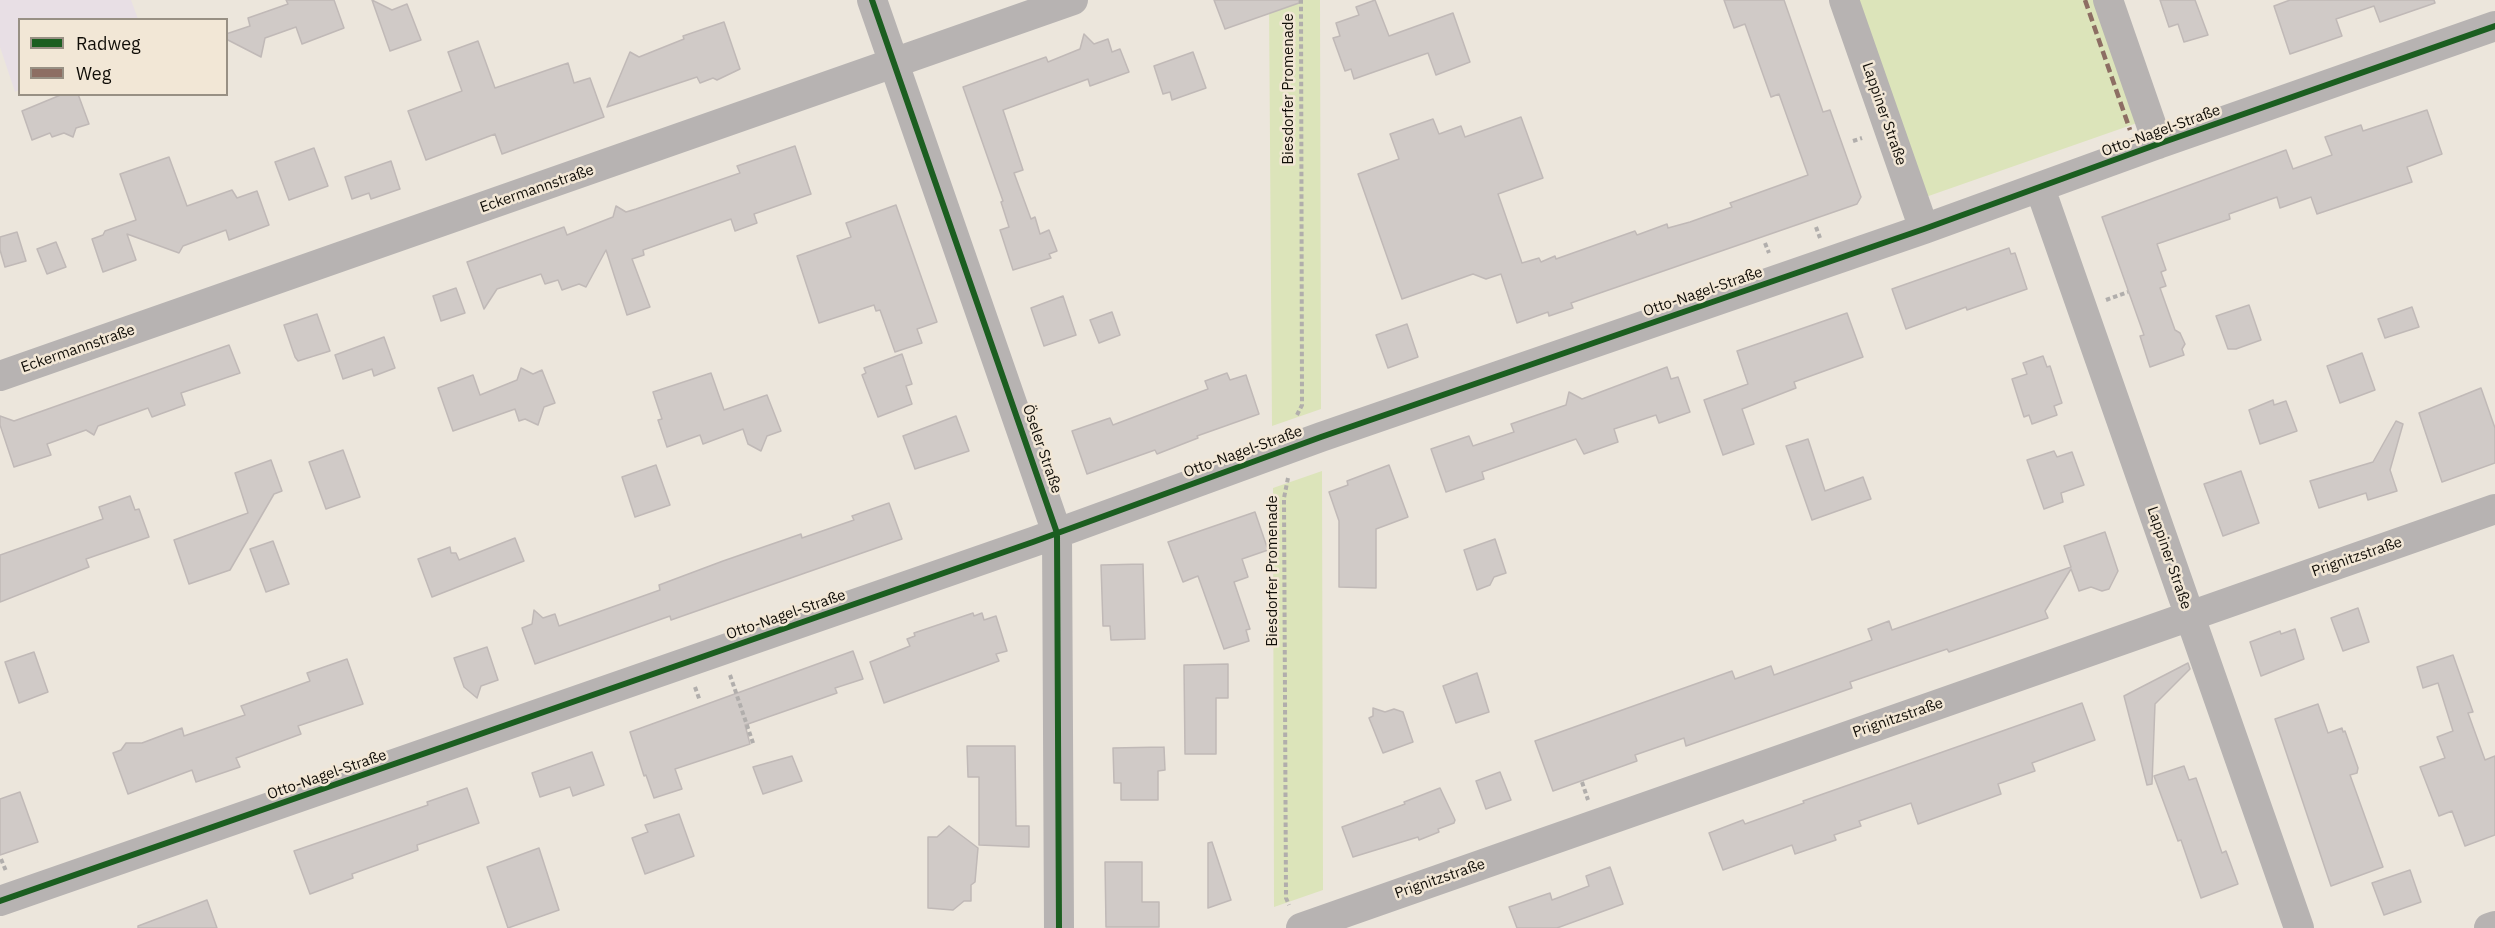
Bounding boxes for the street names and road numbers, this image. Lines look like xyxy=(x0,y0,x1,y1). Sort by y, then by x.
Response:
street label: Biesdorfer Promenade xyxy=(1280,13,1298,165)
street label: Lappiner Straße xyxy=(1858,60,1910,168)
street label: Otto-Nagel-Straße xyxy=(2099,101,2223,161)
street label: Eckermannstraße xyxy=(478,161,596,217)
street label: Otto-Nagel-Straße xyxy=(1641,263,1765,321)
street label: Eckermannstraße xyxy=(19,321,137,377)
street label: Öseler Straße xyxy=(1018,402,1066,496)
street label: Otto-Nagel-Straße xyxy=(1181,422,1305,482)
street label: Biesdorfer Promenade xyxy=(1264,495,1282,647)
street label: Lappiner Straße xyxy=(2143,504,2195,612)
street label: Prignitzstraße xyxy=(2309,533,2405,581)
street label: Otto-Nagel-Straße xyxy=(724,586,848,644)
street label: Prignitzstraße xyxy=(1850,694,1946,742)
street label: Otto-Nagel-Straße xyxy=(265,746,389,804)
street label: Prignitzstraße xyxy=(1392,855,1488,903)

